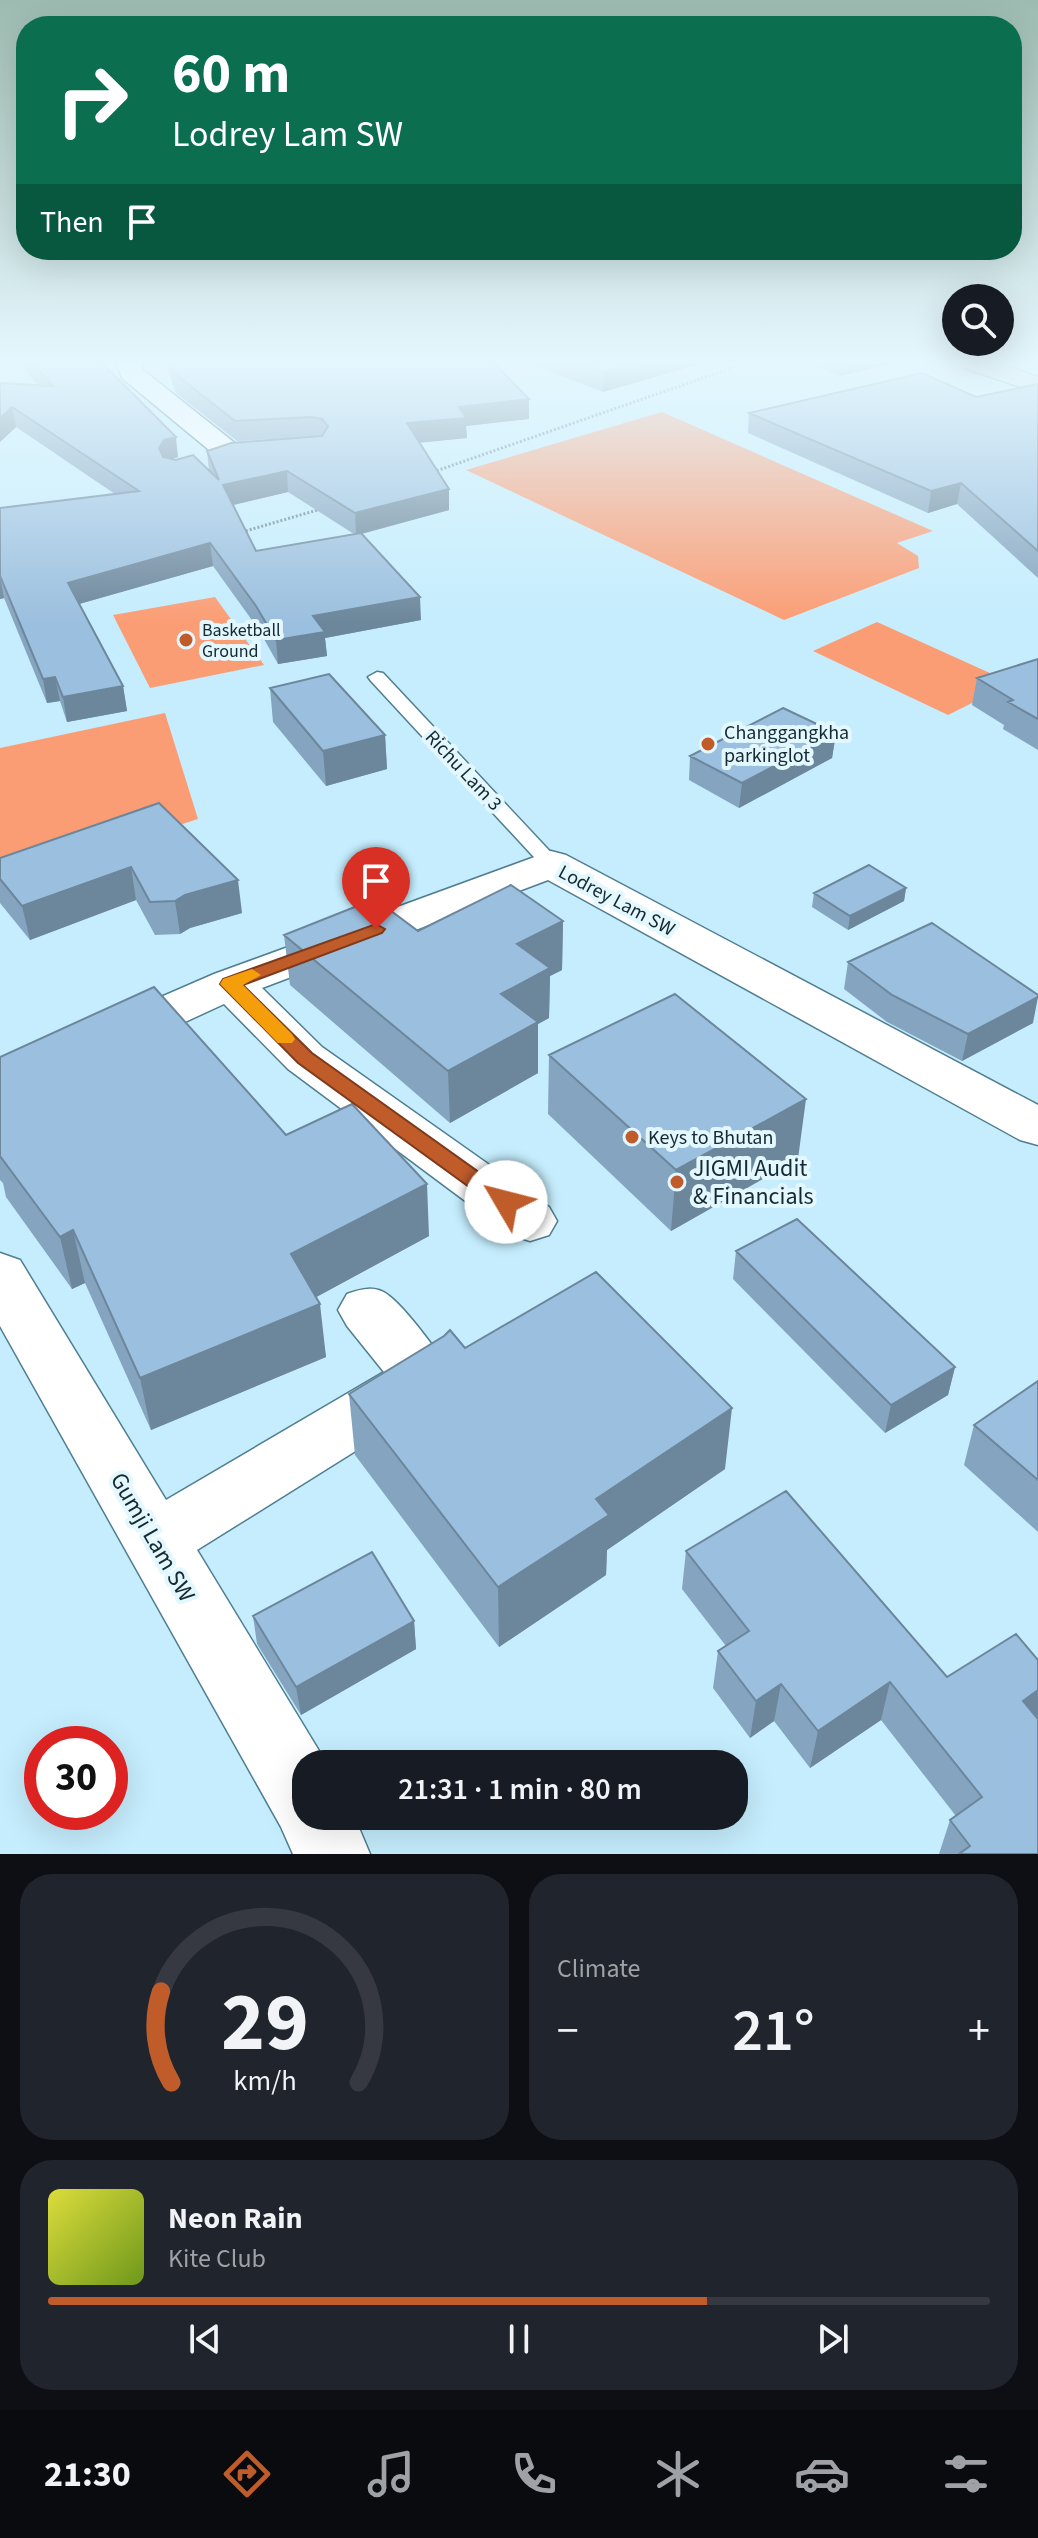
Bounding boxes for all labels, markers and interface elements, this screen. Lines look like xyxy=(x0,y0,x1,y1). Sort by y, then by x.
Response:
text: 60 m xyxy=(172,35,290,114)
icon: right xyxy=(40,48,144,152)
text: Lodrey Lam SW xyxy=(172,109,403,160)
icon: arrive xyxy=(120,200,164,244)
text: Then xyxy=(40,201,104,244)
map controls xyxy=(942,284,1014,356)
button: search xyxy=(942,284,1014,356)
place label: Basketball Ground xyxy=(202,618,281,664)
marker: Basketball Ground xyxy=(177,631,195,649)
place label: Changgangkha parkinglot xyxy=(724,719,849,770)
street label: Richu Lam 3 xyxy=(418,724,508,817)
marker: Changgangkha parkinglot xyxy=(699,735,717,753)
pin xyxy=(342,847,410,929)
street label: Lodrey Lam SW xyxy=(553,858,680,943)
icon: arrive xyxy=(354,859,398,903)
place label: Keys to Bhutan xyxy=(648,1124,773,1152)
marker: Keys to Bhutan xyxy=(623,1128,641,1146)
place label: JIGMI Audit & Financials xyxy=(693,1151,814,1214)
position arrow xyxy=(464,1160,548,1244)
marker: JIGMI Audit & Financials xyxy=(668,1173,686,1191)
street label: Gumji Lam SW xyxy=(101,1466,204,1609)
speed limit sign: 30 xyxy=(24,1726,128,1830)
text: 21:31 · 1 min · 80 m xyxy=(398,1768,642,1811)
text: Climate xyxy=(557,1950,641,1987)
text: 29 xyxy=(221,1964,308,2082)
text: 21° xyxy=(732,1989,815,2074)
text: − xyxy=(557,2000,579,2063)
text: + xyxy=(968,2000,990,2063)
text: km/h xyxy=(233,2061,296,2101)
text: Neon Rain xyxy=(168,2197,303,2240)
text: Kite Club xyxy=(168,2240,266,2277)
icon: previous xyxy=(183,2317,227,2361)
icon: pause xyxy=(497,2317,541,2361)
icon: next xyxy=(811,2317,855,2361)
icon: directions xyxy=(219,2446,275,2502)
icon: music xyxy=(363,2446,419,2502)
icon: phone xyxy=(506,2446,562,2502)
icon: climate xyxy=(650,2446,706,2502)
icon: car xyxy=(794,2446,850,2502)
icon: filters xyxy=(938,2446,994,2502)
text: 21:30 xyxy=(44,2449,131,2500)

